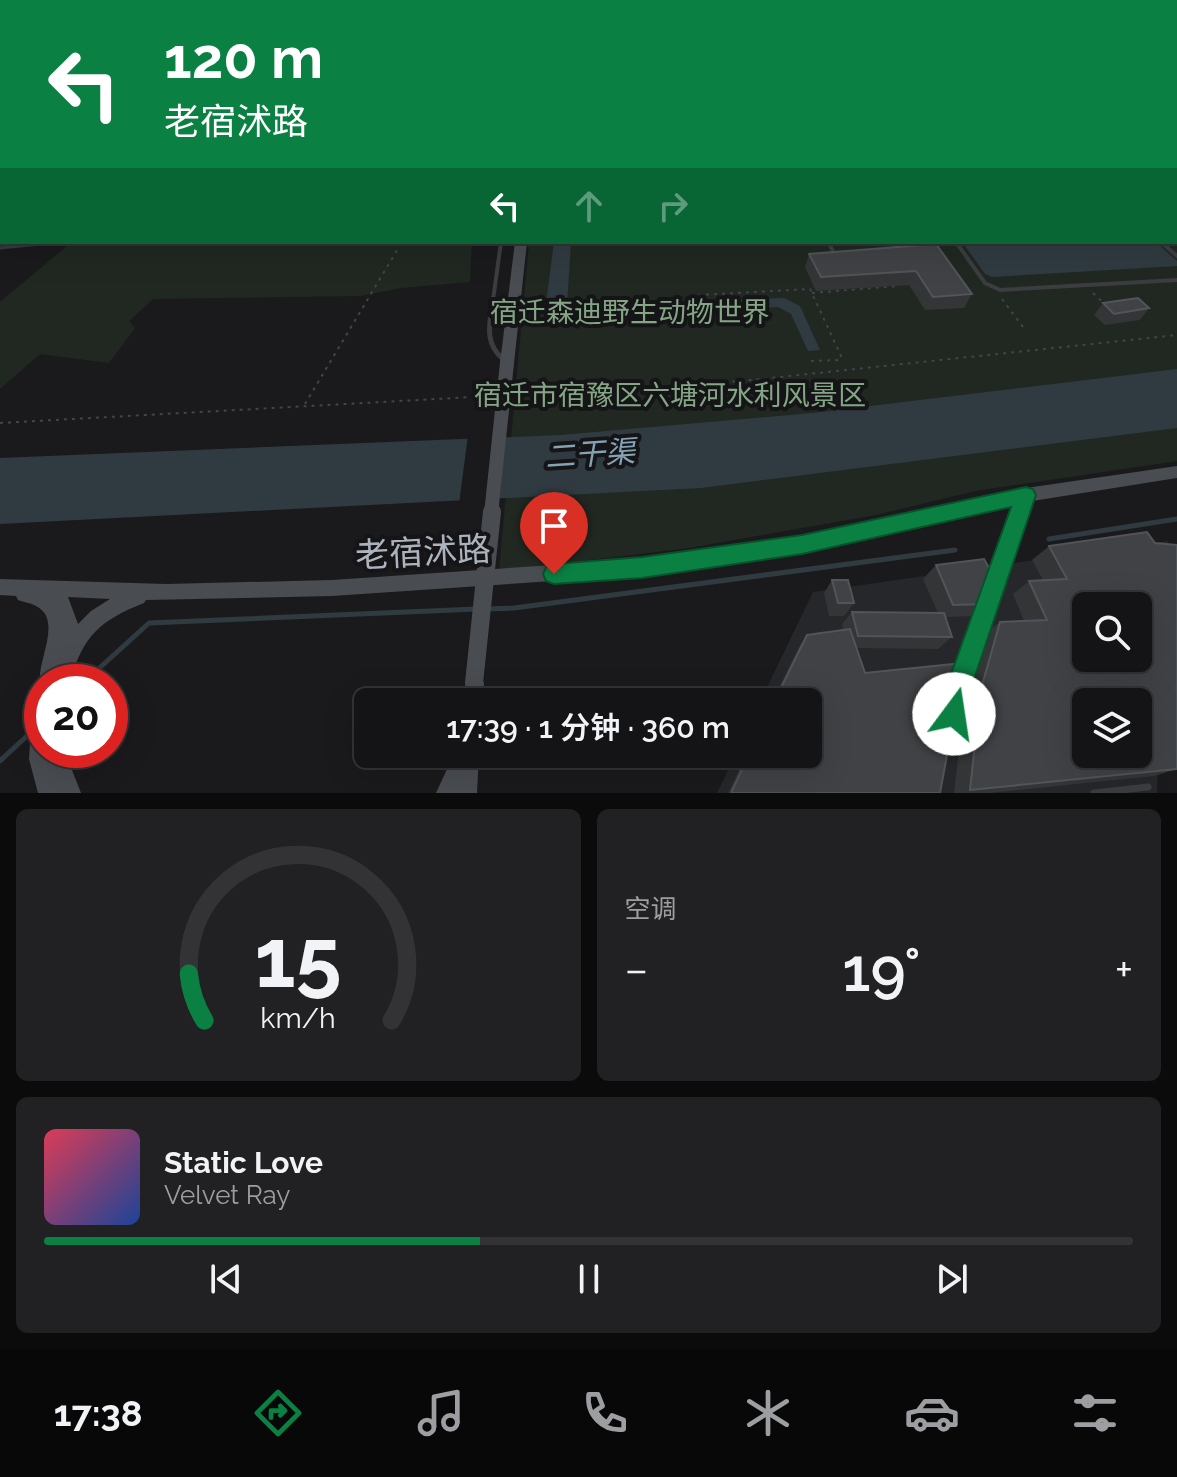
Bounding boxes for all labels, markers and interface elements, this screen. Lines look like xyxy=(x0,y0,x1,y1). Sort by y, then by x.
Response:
text: 120 m xyxy=(164,25,323,91)
icon: left xyxy=(32,32,136,136)
text: 老宿沭路 xyxy=(164,100,308,142)
icon: left xyxy=(483,184,527,228)
icon: ahead xyxy=(567,184,611,228)
icon: right xyxy=(651,184,695,228)
park label: 宿迁森迪野生动物世界 xyxy=(490,296,770,329)
park label: 宿迁市宿豫区六塘河水利风景区 xyxy=(474,379,866,412)
water label: 二干渠 xyxy=(544,433,640,475)
pin xyxy=(520,492,588,574)
icon: arrive xyxy=(532,504,576,548)
street label: 老宿沭路 xyxy=(354,528,492,576)
map controls xyxy=(1072,592,1152,768)
button: search xyxy=(1072,592,1152,672)
speed limit sign: 20 xyxy=(24,664,128,768)
position arrow xyxy=(912,672,996,756)
button: layers xyxy=(1072,688,1152,768)
text: 17:39 · 1 分钟 · 360 m xyxy=(446,710,730,745)
text: 空调 xyxy=(625,894,677,924)
text: 15 xyxy=(255,909,342,1006)
text: 19° xyxy=(842,935,921,1005)
text: − xyxy=(625,944,648,995)
text: + xyxy=(1115,944,1133,995)
text: km/h xyxy=(261,1001,336,1035)
text: Static Love xyxy=(164,1145,323,1180)
text: Velvet Ray xyxy=(164,1180,290,1210)
icon: previous xyxy=(204,1257,248,1301)
icon: pause xyxy=(567,1257,611,1301)
icon: next xyxy=(930,1257,974,1301)
icon: directions xyxy=(250,1385,306,1441)
icon: music xyxy=(413,1385,469,1441)
icon: phone xyxy=(577,1385,633,1441)
icon: climate xyxy=(740,1385,796,1441)
icon: car xyxy=(904,1385,960,1441)
icon: filters xyxy=(1067,1385,1123,1441)
text: 17:38 xyxy=(54,1392,142,1434)

